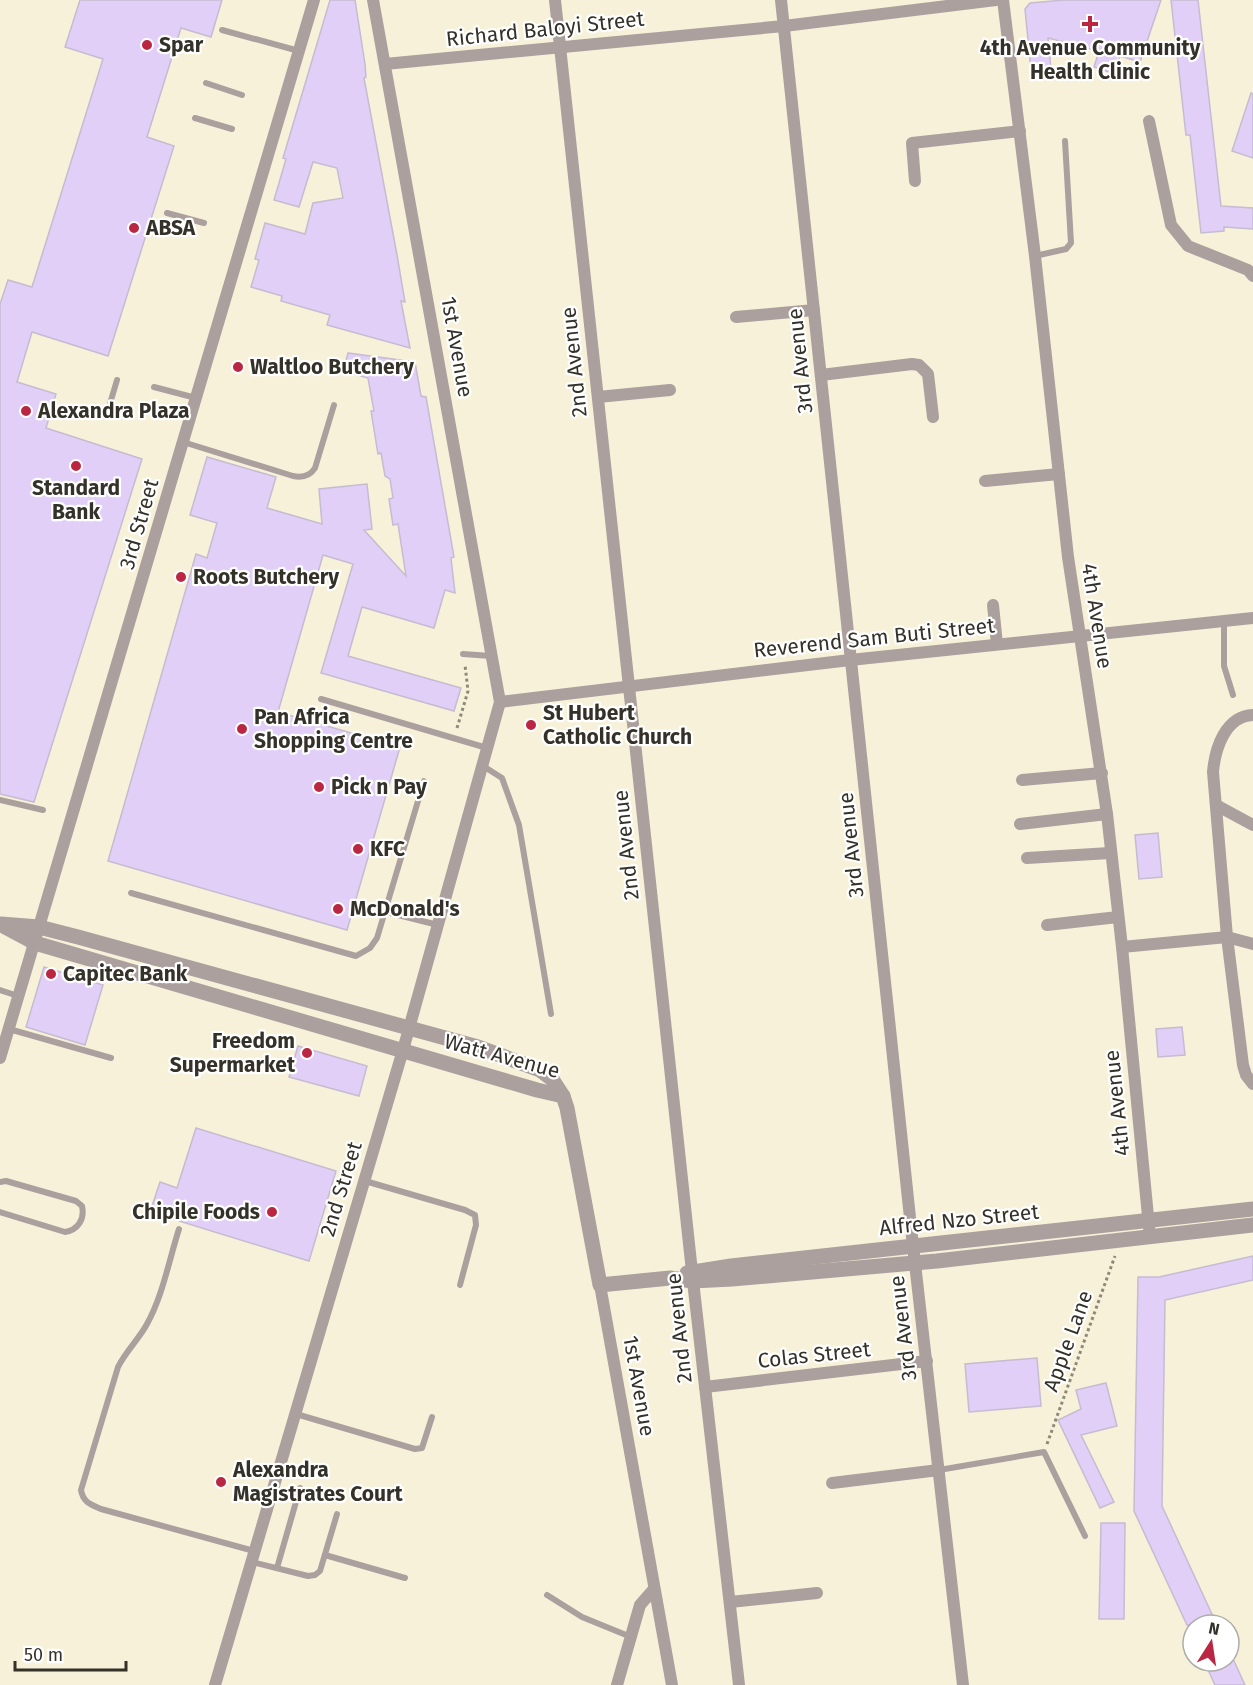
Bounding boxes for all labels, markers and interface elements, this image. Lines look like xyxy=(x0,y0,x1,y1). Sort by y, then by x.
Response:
street label: Richard Baloyi Street xyxy=(445,6,646,52)
marker: 4th Avenue Community Health Clinic xyxy=(1081,15,1099,33)
place label: Spar xyxy=(159,32,204,58)
place label: 4th Avenue Community Health Clinic xyxy=(980,35,1200,85)
marker: Spar xyxy=(140,38,154,52)
place label: ABSA xyxy=(145,215,196,241)
marker: ABSA xyxy=(127,221,141,235)
street label: 1st Avenue xyxy=(435,295,479,399)
street label: 2nd Avenue xyxy=(555,306,593,418)
street label: 3rd Avenue xyxy=(782,307,818,415)
place label: Waltloo Butchery xyxy=(250,354,414,380)
marker: Waltloo Butchery xyxy=(231,360,245,374)
place label: Alexandra Plaza xyxy=(37,398,190,424)
marker: Alexandra Plaza xyxy=(19,404,33,418)
marker: Standard Bank xyxy=(69,459,83,473)
place label: Standard Bank xyxy=(32,475,120,525)
street label: 3rd Street xyxy=(114,475,164,572)
street label: 4th Avenue xyxy=(1076,561,1118,671)
place label: Roots Butchery xyxy=(193,564,339,590)
marker: Roots Butchery xyxy=(174,570,188,584)
street label: Reverend Sam Buti Street xyxy=(752,612,996,664)
place label: St Hubert Catholic Church xyxy=(543,700,692,750)
place label: Pan Africa Shopping Centre xyxy=(254,704,413,754)
marker: St Hubert Catholic Church xyxy=(524,718,538,732)
marker: Pan Africa Shopping Centre xyxy=(235,722,249,736)
place label: Pick n Pay xyxy=(331,774,427,800)
marker: Pick n Pay xyxy=(312,780,326,794)
street label: 2nd Avenue xyxy=(607,789,645,901)
street label: 3rd Avenue xyxy=(833,791,869,899)
place label: KFC xyxy=(370,836,405,862)
marker: KFC xyxy=(351,842,365,856)
place label: McDonald's xyxy=(350,896,460,922)
marker: McDonald's xyxy=(331,902,345,916)
place label: Capitec Bank xyxy=(63,961,188,987)
marker: Capitec Bank xyxy=(44,967,58,981)
place label: Freedom Supermarket xyxy=(170,1028,296,1078)
street label: Watt Avenue xyxy=(441,1028,563,1084)
marker: Freedom Supermarket xyxy=(300,1046,314,1060)
street label: 4th Avenue xyxy=(1099,1049,1135,1157)
street label: 2nd Street xyxy=(314,1138,368,1240)
place label: Chipile Foods xyxy=(132,1199,260,1225)
street label: Alfred Nzo Street xyxy=(878,1199,1041,1241)
marker: Chipile Foods xyxy=(265,1205,279,1219)
street label: 2nd Avenue xyxy=(660,1272,698,1384)
street label: 3rd Avenue xyxy=(884,1274,922,1382)
street label: Apple Lane xyxy=(1038,1287,1098,1395)
street label: 1st Avenue xyxy=(617,1334,661,1438)
street label: Colas Street xyxy=(756,1336,872,1374)
place label: Alexandra Magistrates Court xyxy=(232,1457,404,1507)
marker: Alexandra Magistrates Court xyxy=(214,1475,228,1489)
north arrow xyxy=(1181,1613,1241,1673)
text: N xyxy=(1207,1618,1221,1639)
scale bar xyxy=(15,1634,126,1672)
text: 50 m xyxy=(24,1644,63,1666)

